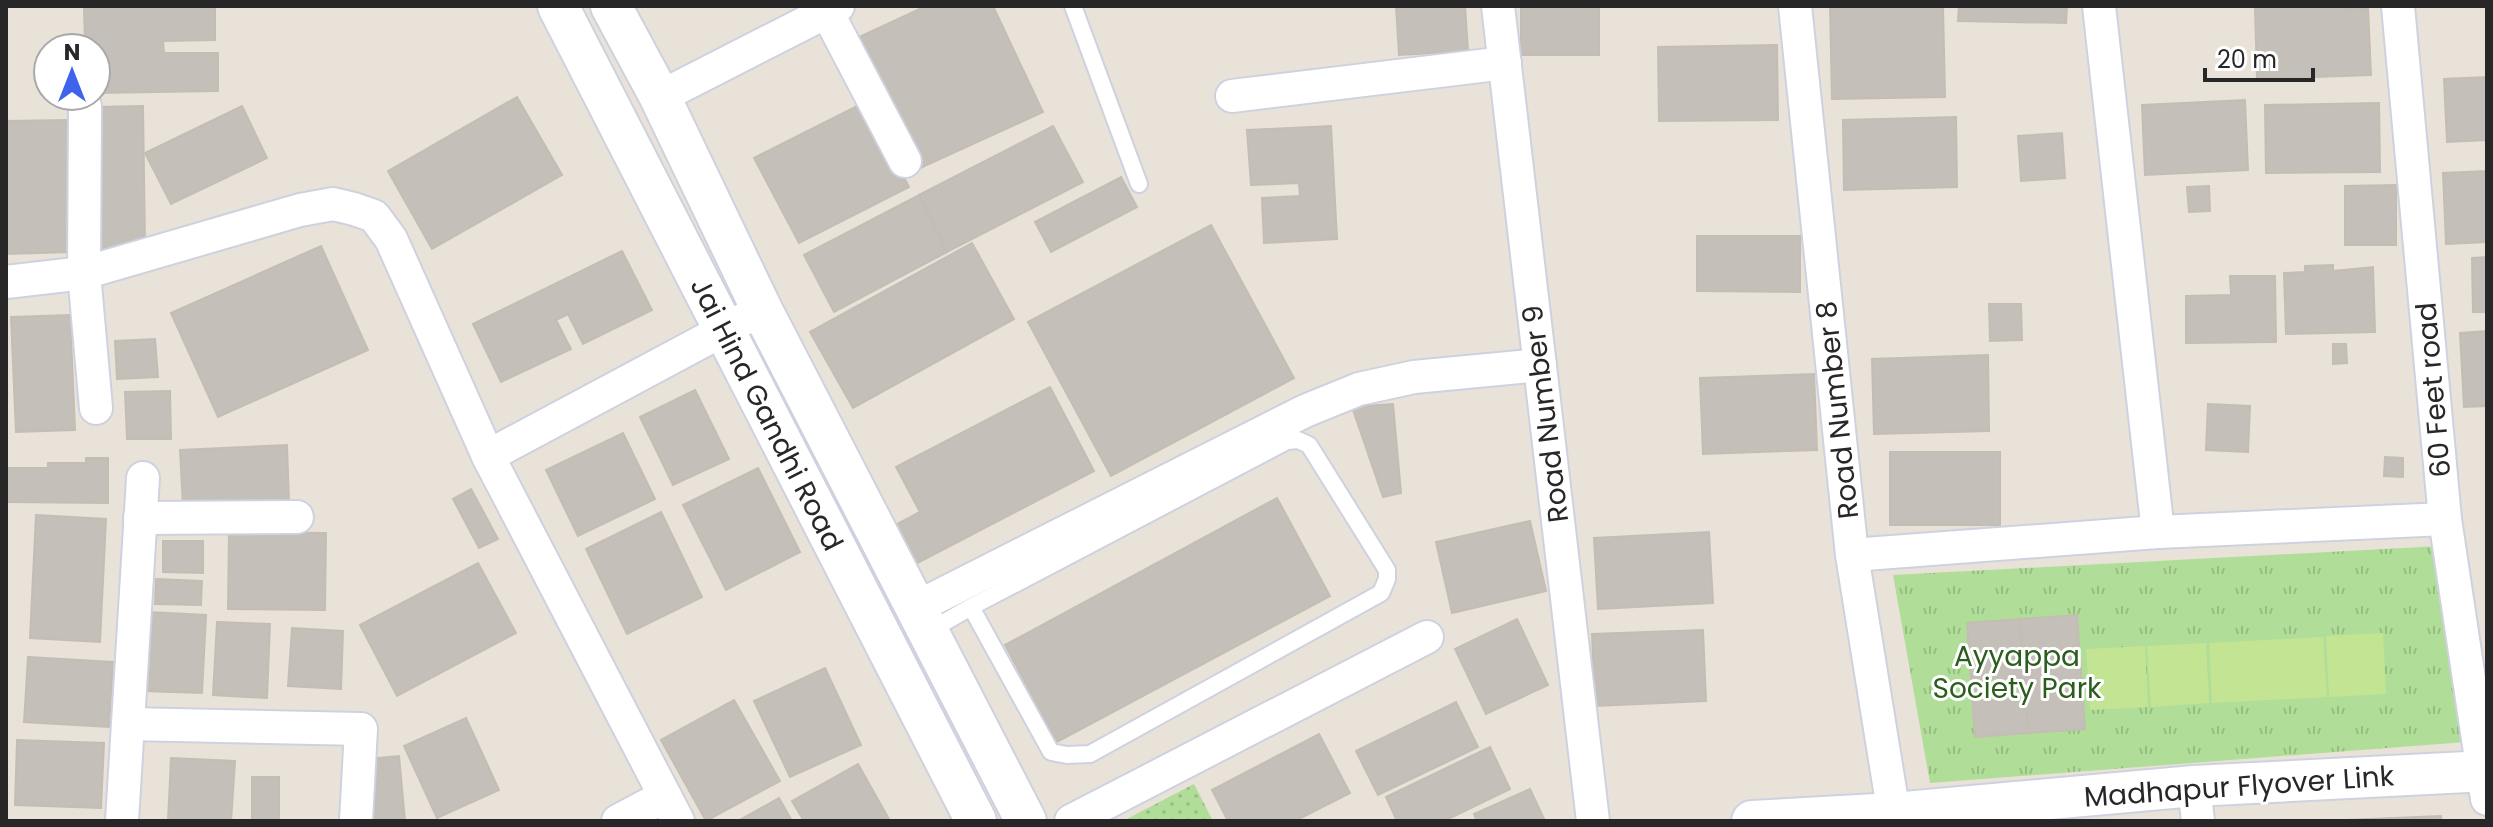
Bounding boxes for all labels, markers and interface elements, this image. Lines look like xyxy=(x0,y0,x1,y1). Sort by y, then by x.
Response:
north arrow xyxy=(32,32,112,112)
scale bar xyxy=(2205,32,2313,82)
text: N xyxy=(64,37,80,68)
text: 20 m xyxy=(2217,43,2277,76)
street label: Jai Hind Gandhi Road xyxy=(681,271,852,557)
street label: Road Number 8 xyxy=(1807,299,1868,521)
street label: 60 Feet road xyxy=(2406,301,2461,479)
street label: Road Number 9 xyxy=(1513,303,1578,525)
park label: Ayyappa Society Park xyxy=(1932,637,2102,708)
street label: Madhapur Flyover Link xyxy=(2083,756,2396,817)

